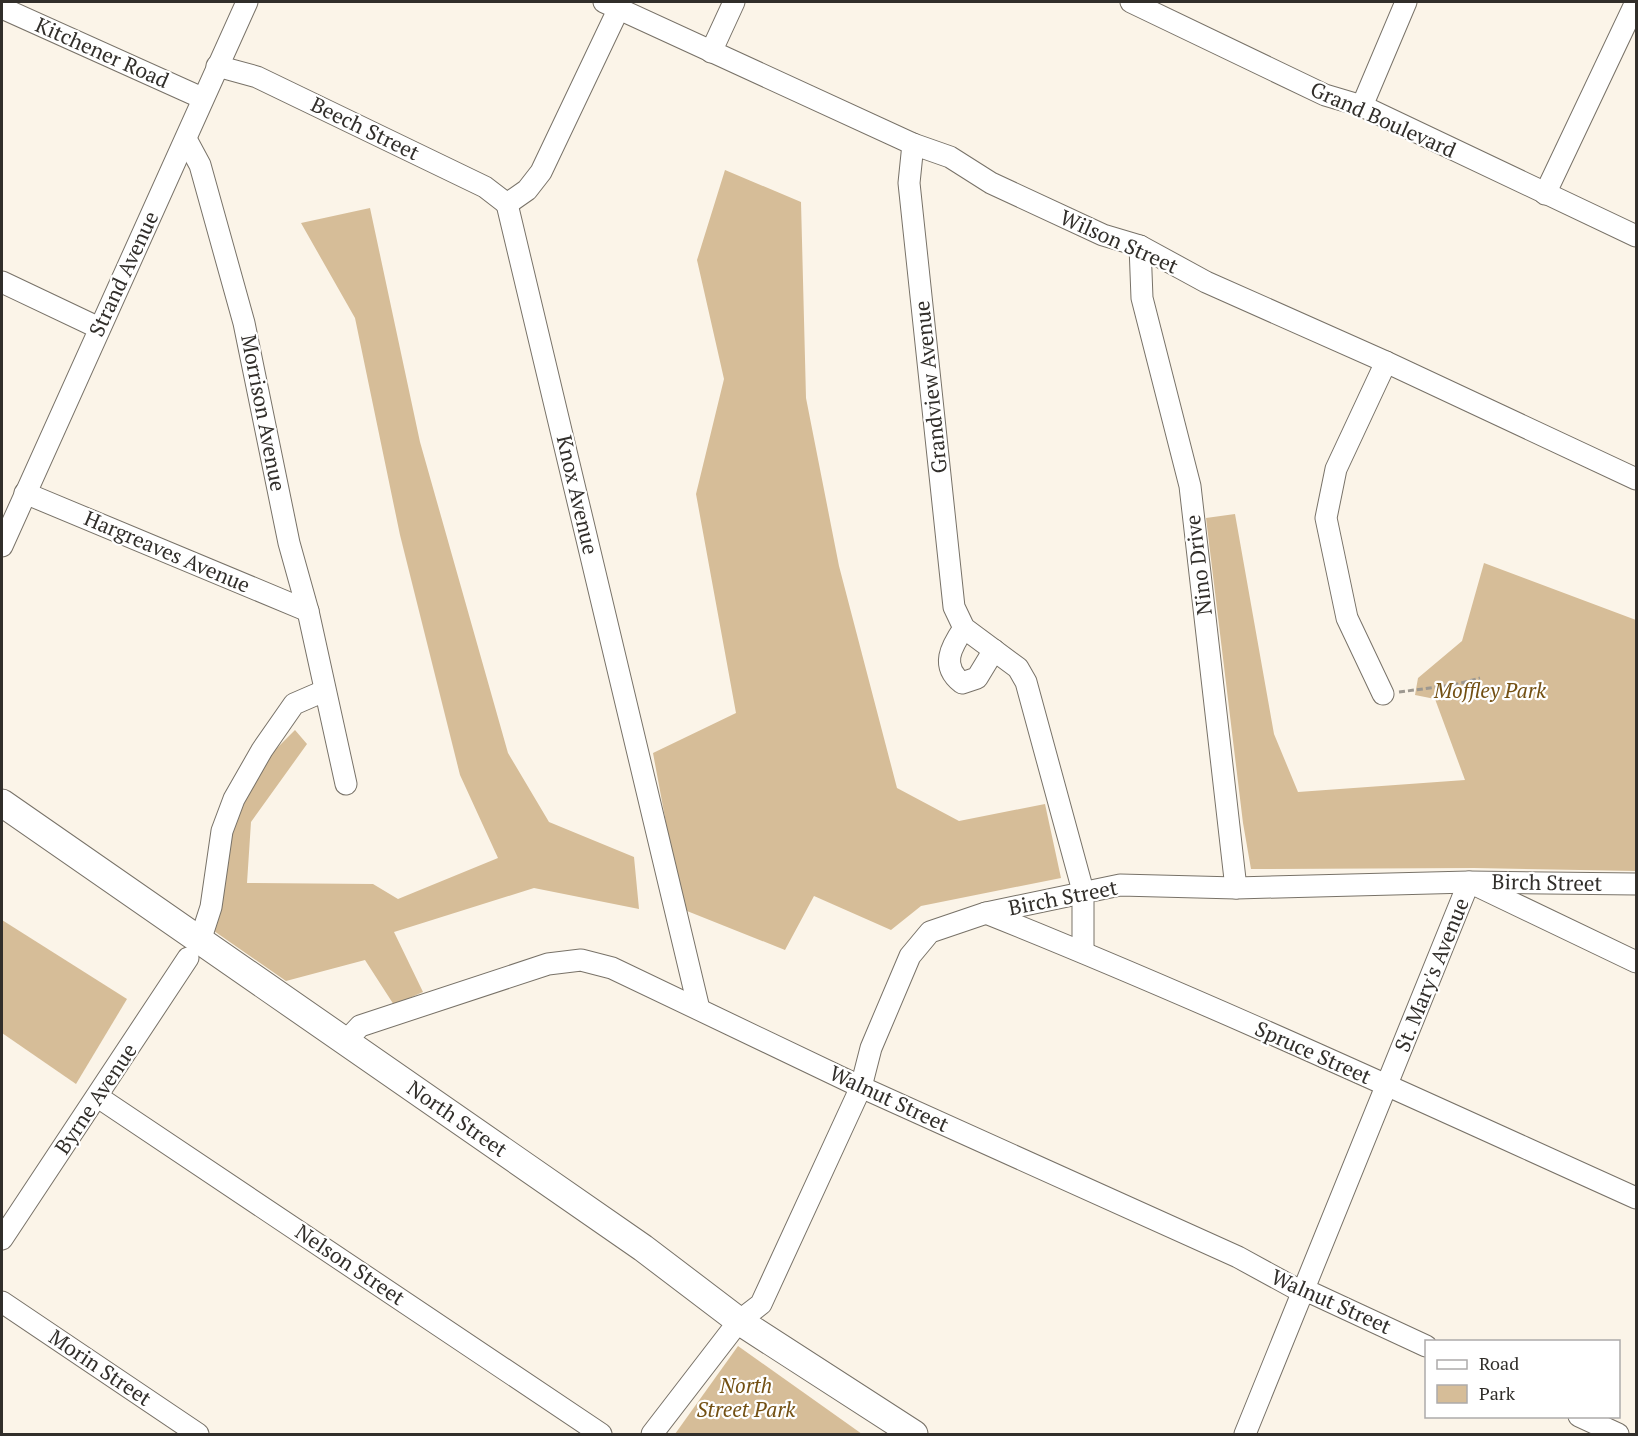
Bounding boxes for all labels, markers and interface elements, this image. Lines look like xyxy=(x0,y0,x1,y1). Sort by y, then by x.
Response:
street label: Kitchener Road xyxy=(31,10,174,94)
street label: Grand Boulevard xyxy=(1306,74,1461,164)
street label: Beech Street xyxy=(307,90,424,166)
street label: Wilson Street xyxy=(1056,203,1183,280)
street label: Strand Avenue xyxy=(82,206,164,341)
street label: Grandview Avenue xyxy=(907,299,953,475)
street label: Morrison Avenue xyxy=(235,332,293,493)
street label: Knox Avenue xyxy=(551,432,605,557)
street label: Hargreaves Avenue xyxy=(80,503,255,599)
street label: Nino Drive xyxy=(1178,513,1218,617)
park label: Moffley Park xyxy=(1433,676,1547,704)
street label: Birch Street xyxy=(1492,867,1603,897)
street label: Birch Street xyxy=(1006,873,1120,921)
street label: St. Mary's Avenue xyxy=(1387,894,1475,1056)
street label: Spruce Street xyxy=(1251,1014,1376,1090)
street label: Byrne Avenue xyxy=(48,1038,143,1159)
street label: Walnut Street xyxy=(825,1058,954,1138)
street label: North Street xyxy=(402,1073,513,1163)
street label: Nelson Street xyxy=(290,1217,411,1311)
street label: Walnut Street xyxy=(1267,1262,1396,1340)
street label: Morin Street xyxy=(44,1323,157,1412)
legend xyxy=(1425,1340,1620,1418)
text: Road xyxy=(1479,1351,1519,1375)
park label: North Street Park xyxy=(697,1371,796,1423)
text: Park xyxy=(1479,1381,1516,1405)

